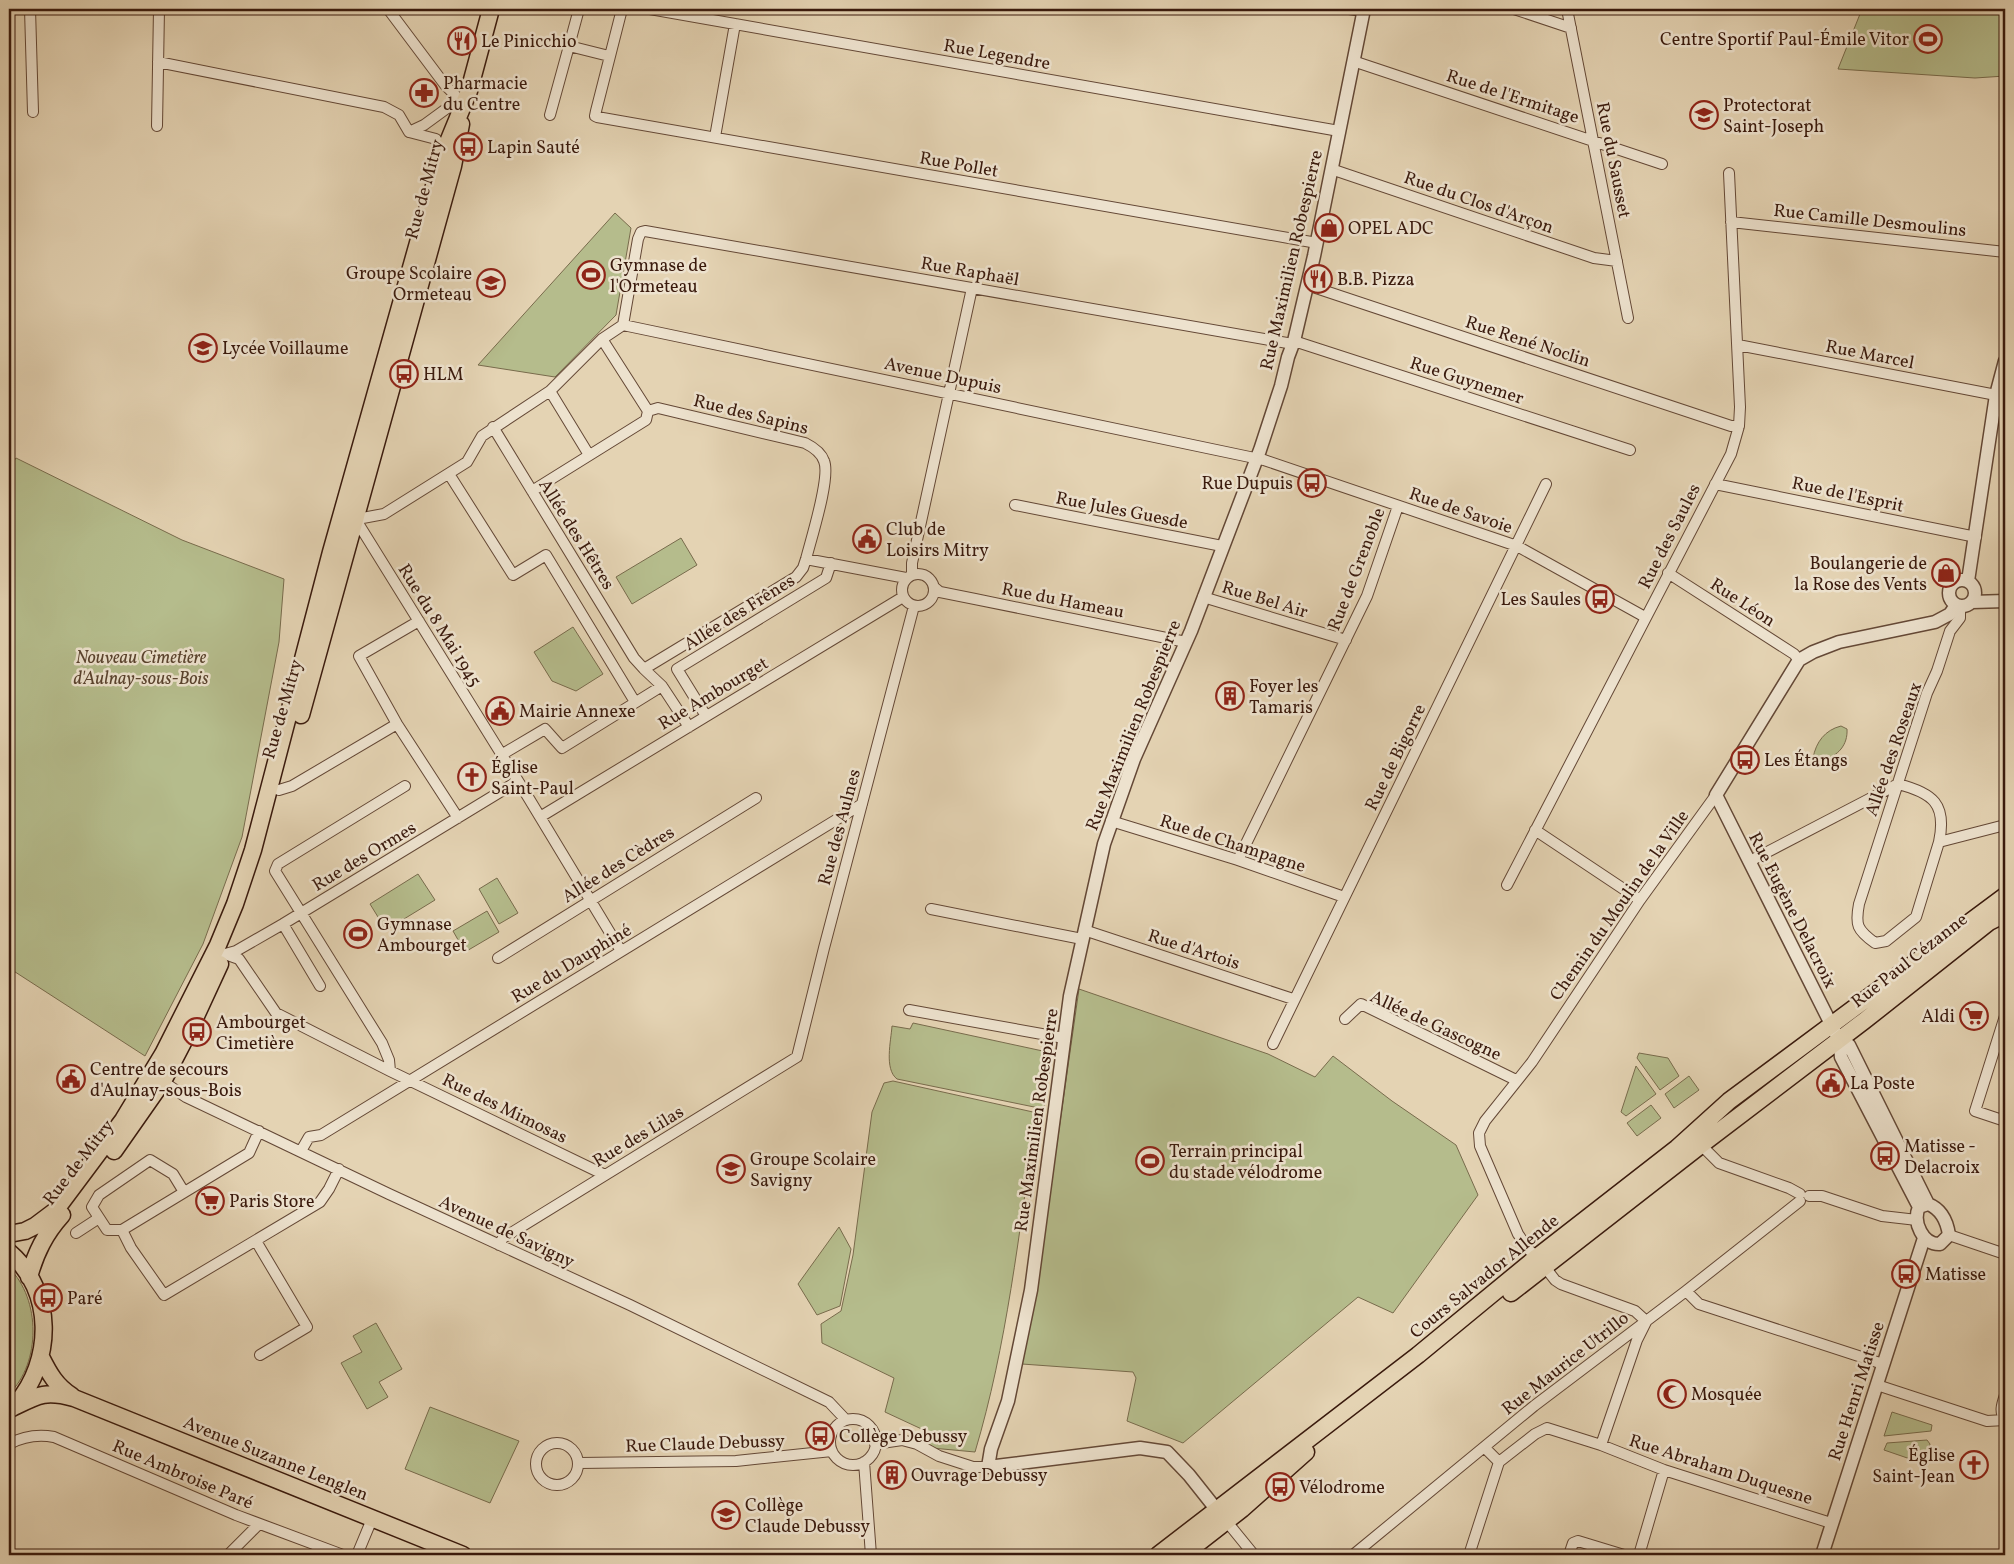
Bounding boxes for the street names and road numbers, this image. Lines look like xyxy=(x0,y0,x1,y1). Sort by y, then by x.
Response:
street label: Rue Legendre xyxy=(941,34,1052,77)
street label: Rue de l'Ermitage xyxy=(1443,64,1582,131)
street label: Rue du Sausset xyxy=(1589,100,1636,220)
street label: Rue de Mitry xyxy=(400,136,451,242)
street label: Rue Pollet xyxy=(917,146,1000,185)
street label: Rue Maximilien Robespierre xyxy=(1255,148,1330,373)
street label: Rue du Clos d'Arçon xyxy=(1400,166,1557,241)
street label: Rue Camille Desmoulins xyxy=(1772,199,1968,244)
street label: Rue Raphaël xyxy=(919,252,1021,293)
street label: Rue René Noclin xyxy=(1462,310,1593,374)
street label: Rue Marcel xyxy=(1823,335,1916,376)
street label: Rue Guynemer xyxy=(1406,351,1527,412)
street label: Avenue Dupuis xyxy=(882,352,1004,401)
street label: Rue des Sapins xyxy=(691,389,811,442)
street label: Rue de l'Esprit xyxy=(1789,471,1906,520)
street label: Allée des Hêtres xyxy=(532,475,620,595)
street label: Rue des Saules xyxy=(1633,480,1708,594)
street label: Rue de Savoie xyxy=(1405,482,1516,541)
street label: Rue Jules Guesde xyxy=(1053,486,1190,537)
street label: Rue de Grenoble xyxy=(1322,504,1392,635)
street label: Rue du 8 Mai 1945 xyxy=(391,559,487,692)
street label: Allée des Frênes xyxy=(679,569,800,657)
street label: Rue Léon xyxy=(1705,573,1780,634)
street label: Rue Bel Air xyxy=(1218,575,1311,626)
street label: Rue du Hameau xyxy=(999,577,1126,626)
street label: Rue Maximilien Robespierre xyxy=(1081,616,1188,835)
street label: Rue Ambourget xyxy=(654,652,774,737)
street label: Rue de Mitry xyxy=(257,656,310,762)
street label: Allée des Roseaux xyxy=(1860,679,1929,820)
street label: Rue de Bigorre xyxy=(1360,700,1433,815)
street label: Rue des Aulnes xyxy=(813,766,868,888)
street label: Chemin du Moulin de la Ville xyxy=(1545,805,1696,1006)
street label: Rue de Champagne xyxy=(1156,809,1309,880)
street label: Rue des Ormes xyxy=(308,816,422,898)
street label: Allée des Cèdres xyxy=(558,821,680,910)
street label: Rue Eugène Delacroix xyxy=(1741,828,1842,993)
street label: Rue Paul Cézanne xyxy=(1846,908,1973,1015)
street label: Rue du Dauphiné xyxy=(507,918,637,1010)
street label: Rue d'Artois xyxy=(1144,924,1243,977)
street label: Allée de Gascogne xyxy=(1366,985,1505,1068)
street label: Rue Maximilien Robespierre xyxy=(1009,1007,1066,1233)
street label: Rue des Mimosas xyxy=(437,1068,571,1151)
street label: Rue des Lilas xyxy=(589,1100,689,1174)
street label: Rue de Mitry xyxy=(38,1115,121,1211)
street label: Avenue de Savigny xyxy=(434,1190,578,1275)
street label: Cours Salvador Allende xyxy=(1405,1209,1565,1345)
street label: Rue Maurice Utrillo xyxy=(1497,1306,1635,1422)
street label: Rue Henri Matisse xyxy=(1823,1319,1892,1464)
street label: Avenue Suzanne Lenglen xyxy=(179,1411,372,1508)
street label: Rue Claude Debussy xyxy=(625,1429,785,1460)
street label: Rue Abraham Duquesne xyxy=(1626,1429,1816,1512)
street label: Rue Ambroise Paré xyxy=(108,1434,257,1516)

